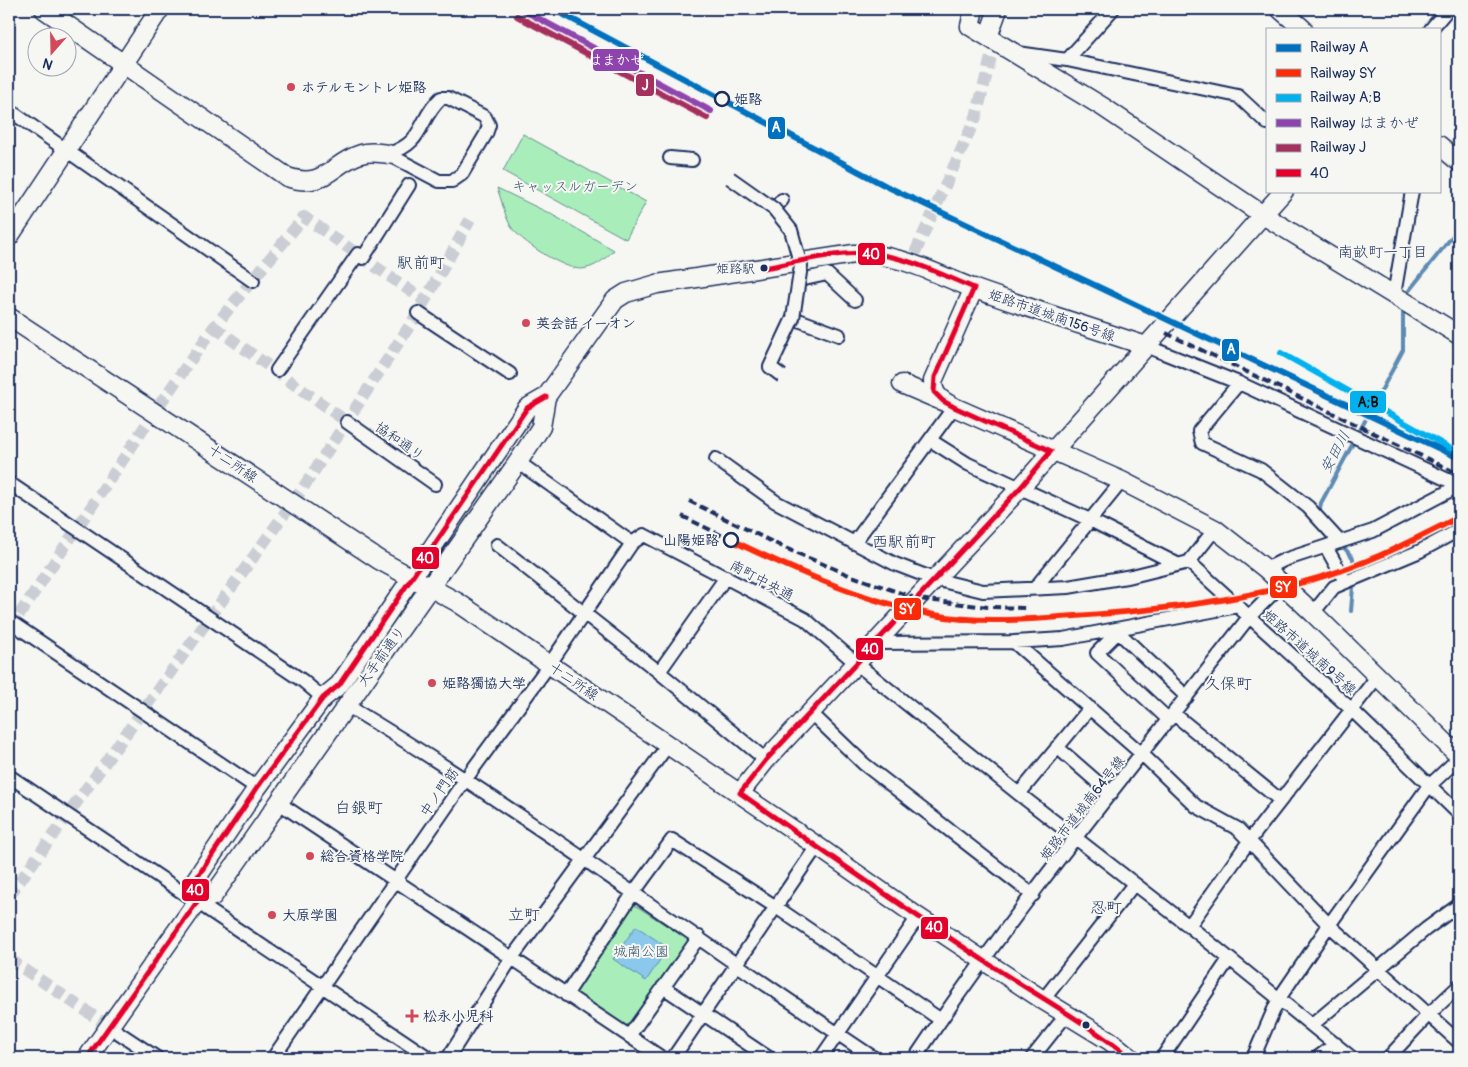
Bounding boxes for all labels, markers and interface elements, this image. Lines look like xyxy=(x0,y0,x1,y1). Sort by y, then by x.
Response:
north arrow xyxy=(28,28,78,78)
legend xyxy=(1266,28,1440,192)
text: Railway A xyxy=(1310,38,1369,57)
line badge: はまかぜ xyxy=(592,48,640,72)
text: はまかぜ xyxy=(588,52,644,69)
text: N xyxy=(40,54,55,73)
text: Railway SY xyxy=(1310,64,1376,83)
line badge: J xyxy=(635,73,655,97)
text: J xyxy=(642,77,649,94)
place label: ホテルモントレ姫路 xyxy=(301,79,426,96)
marker: ホテルモントレ姫路 xyxy=(285,81,297,93)
text: Railway A;B xyxy=(1310,88,1381,107)
marker: 姫路 xyxy=(714,91,730,107)
place label: 姫路 xyxy=(734,91,762,108)
text: Railway はまかぜ xyxy=(1310,114,1419,133)
line badge: A xyxy=(767,116,786,140)
text: A xyxy=(771,119,781,136)
text: Railway J xyxy=(1310,138,1366,157)
text: 40 xyxy=(1310,164,1329,183)
park label: キャッスルガーデン xyxy=(512,178,638,195)
line badge: 40 xyxy=(857,242,886,266)
district label: 南畝町一丁目 xyxy=(1338,243,1428,262)
text: 40 xyxy=(862,246,880,263)
district label: 駅前町 xyxy=(397,253,445,273)
place label: 姫路駅 xyxy=(716,261,755,277)
marker: 姫路駅 xyxy=(759,263,769,273)
street label: 姫路市道城南156号線 xyxy=(986,286,1118,345)
place label: 英会話 イーオン xyxy=(536,315,636,332)
marker: 英会話 イーオン xyxy=(520,317,532,329)
line badge: A xyxy=(1221,338,1240,362)
text: A xyxy=(1226,341,1236,358)
line badge: A;B xyxy=(1349,390,1387,414)
text: A;B xyxy=(1358,394,1379,411)
street label: 協和通り xyxy=(372,418,428,464)
water label: 安田川 xyxy=(1316,428,1354,477)
street label: 十二所線 xyxy=(205,441,261,486)
place label: 山陽姫路 xyxy=(663,532,719,549)
marker: 山陽姫路 xyxy=(723,532,739,548)
district label: 西駅前町 xyxy=(872,532,936,552)
line badge: 40 xyxy=(411,546,440,570)
text: 40 xyxy=(416,550,434,567)
street label: 南町中央通 xyxy=(727,557,797,604)
line badge: SY xyxy=(1269,575,1298,599)
text: SY xyxy=(1275,579,1292,596)
line badge: SY xyxy=(893,597,922,621)
text: SY xyxy=(899,601,916,618)
street label: 姫路市道城南9号線 xyxy=(1260,606,1360,699)
street label: 大手前通り xyxy=(354,623,409,690)
line badge: 40 xyxy=(855,637,884,661)
text: 40 xyxy=(861,641,879,658)
street label: 十二所線 xyxy=(546,659,602,704)
district label: 久保町 xyxy=(1204,674,1252,694)
place label: 姫路獨協大学 xyxy=(442,675,526,692)
marker: 姫路獨協大学 xyxy=(426,677,438,689)
street label: 姫路市道城南64号線 xyxy=(1036,753,1129,864)
street label: 中ノ門筋 xyxy=(416,764,462,820)
district label: 白銀町 xyxy=(335,798,383,818)
place label: 総合資格学院 xyxy=(320,848,404,865)
marker: 総合資格学院 xyxy=(304,850,316,862)
line badge: 40 xyxy=(181,878,210,902)
text: 40 xyxy=(186,882,204,899)
district label: 忍町 xyxy=(1090,898,1122,918)
district label: 立町 xyxy=(508,905,540,925)
place label: 大原学園 xyxy=(282,907,338,924)
marker: 大原学園 xyxy=(266,909,278,921)
line badge: 40 xyxy=(920,916,949,940)
text: 40 xyxy=(925,919,943,936)
park label: 城南公園 xyxy=(613,943,669,960)
place label: 松永小児科 xyxy=(423,1008,494,1025)
marker: 松永小児科 xyxy=(405,1009,419,1023)
unlabelled marker xyxy=(1081,1020,1091,1030)

